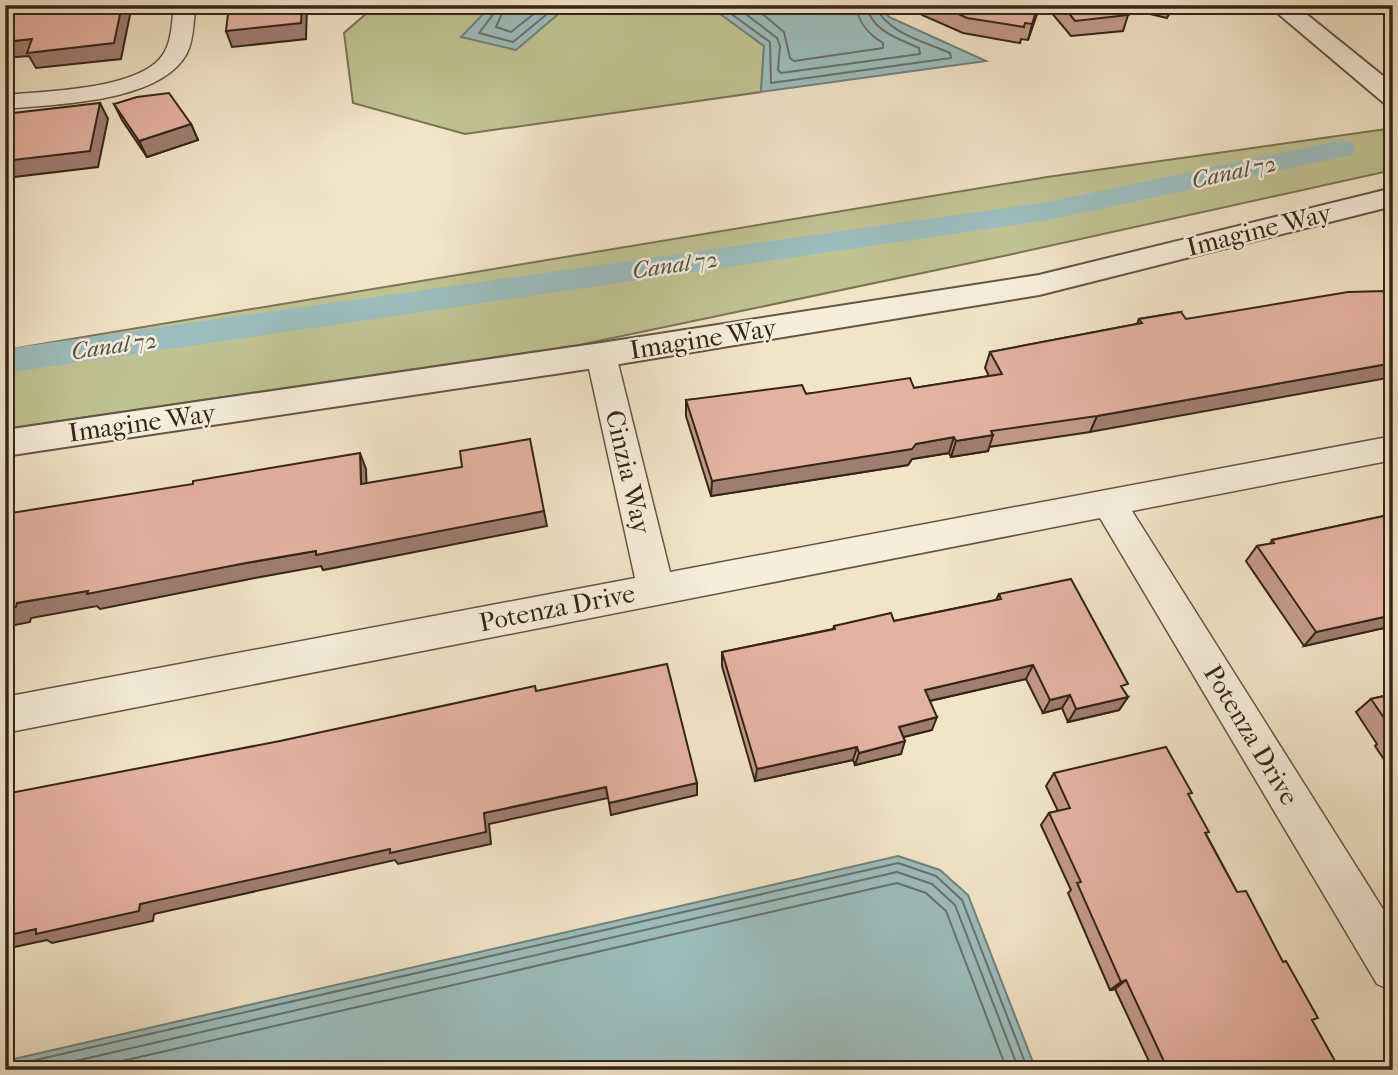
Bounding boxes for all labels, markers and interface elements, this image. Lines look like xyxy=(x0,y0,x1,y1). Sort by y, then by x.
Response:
water label: Canal 72 xyxy=(1189,150,1279,194)
street label: Imagine Way xyxy=(1183,197,1336,263)
water label: Canal 72 xyxy=(630,246,720,284)
street label: Imagine Way xyxy=(627,312,780,366)
water label: Canal 72 xyxy=(69,327,159,365)
street label: Imagine Way xyxy=(67,397,219,449)
street label: Cinzia Way xyxy=(599,407,658,538)
street label: Potenza Drive xyxy=(476,578,638,638)
street label: Potenza Drive xyxy=(1197,659,1305,811)

